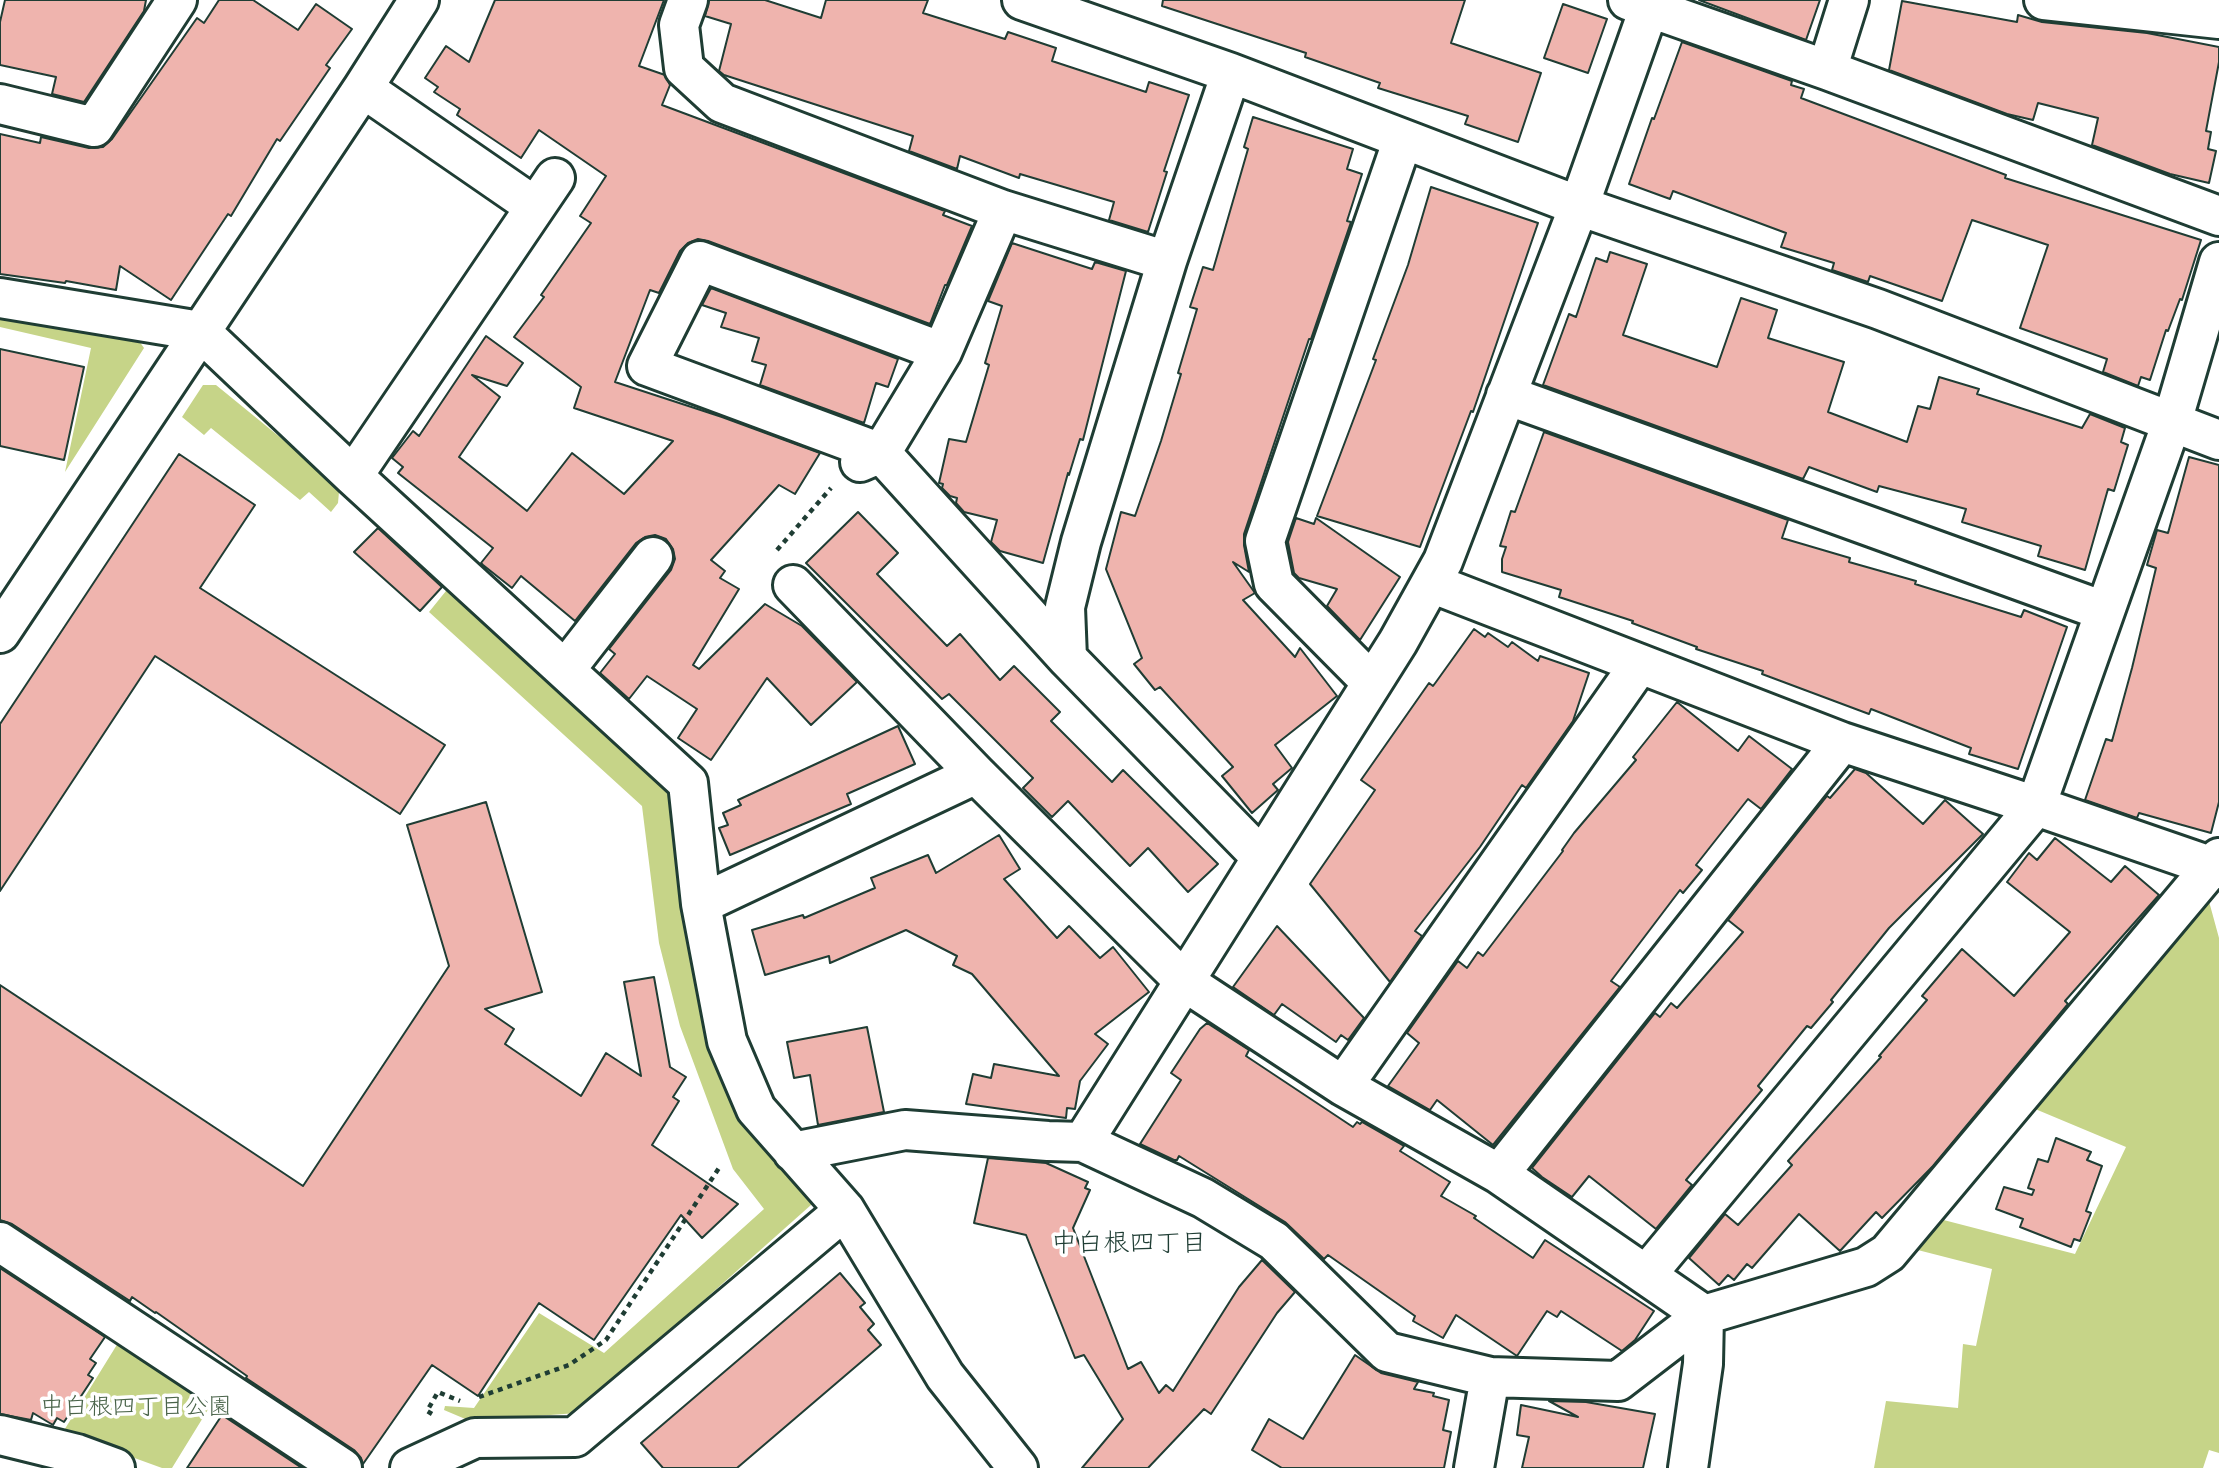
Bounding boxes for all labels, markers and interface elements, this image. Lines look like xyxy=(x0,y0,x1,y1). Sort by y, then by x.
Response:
district label: 中白根四丁目 xyxy=(1051,1230,1207,1262)
park label: 中白根四丁目公園 xyxy=(40,1395,232,1423)

